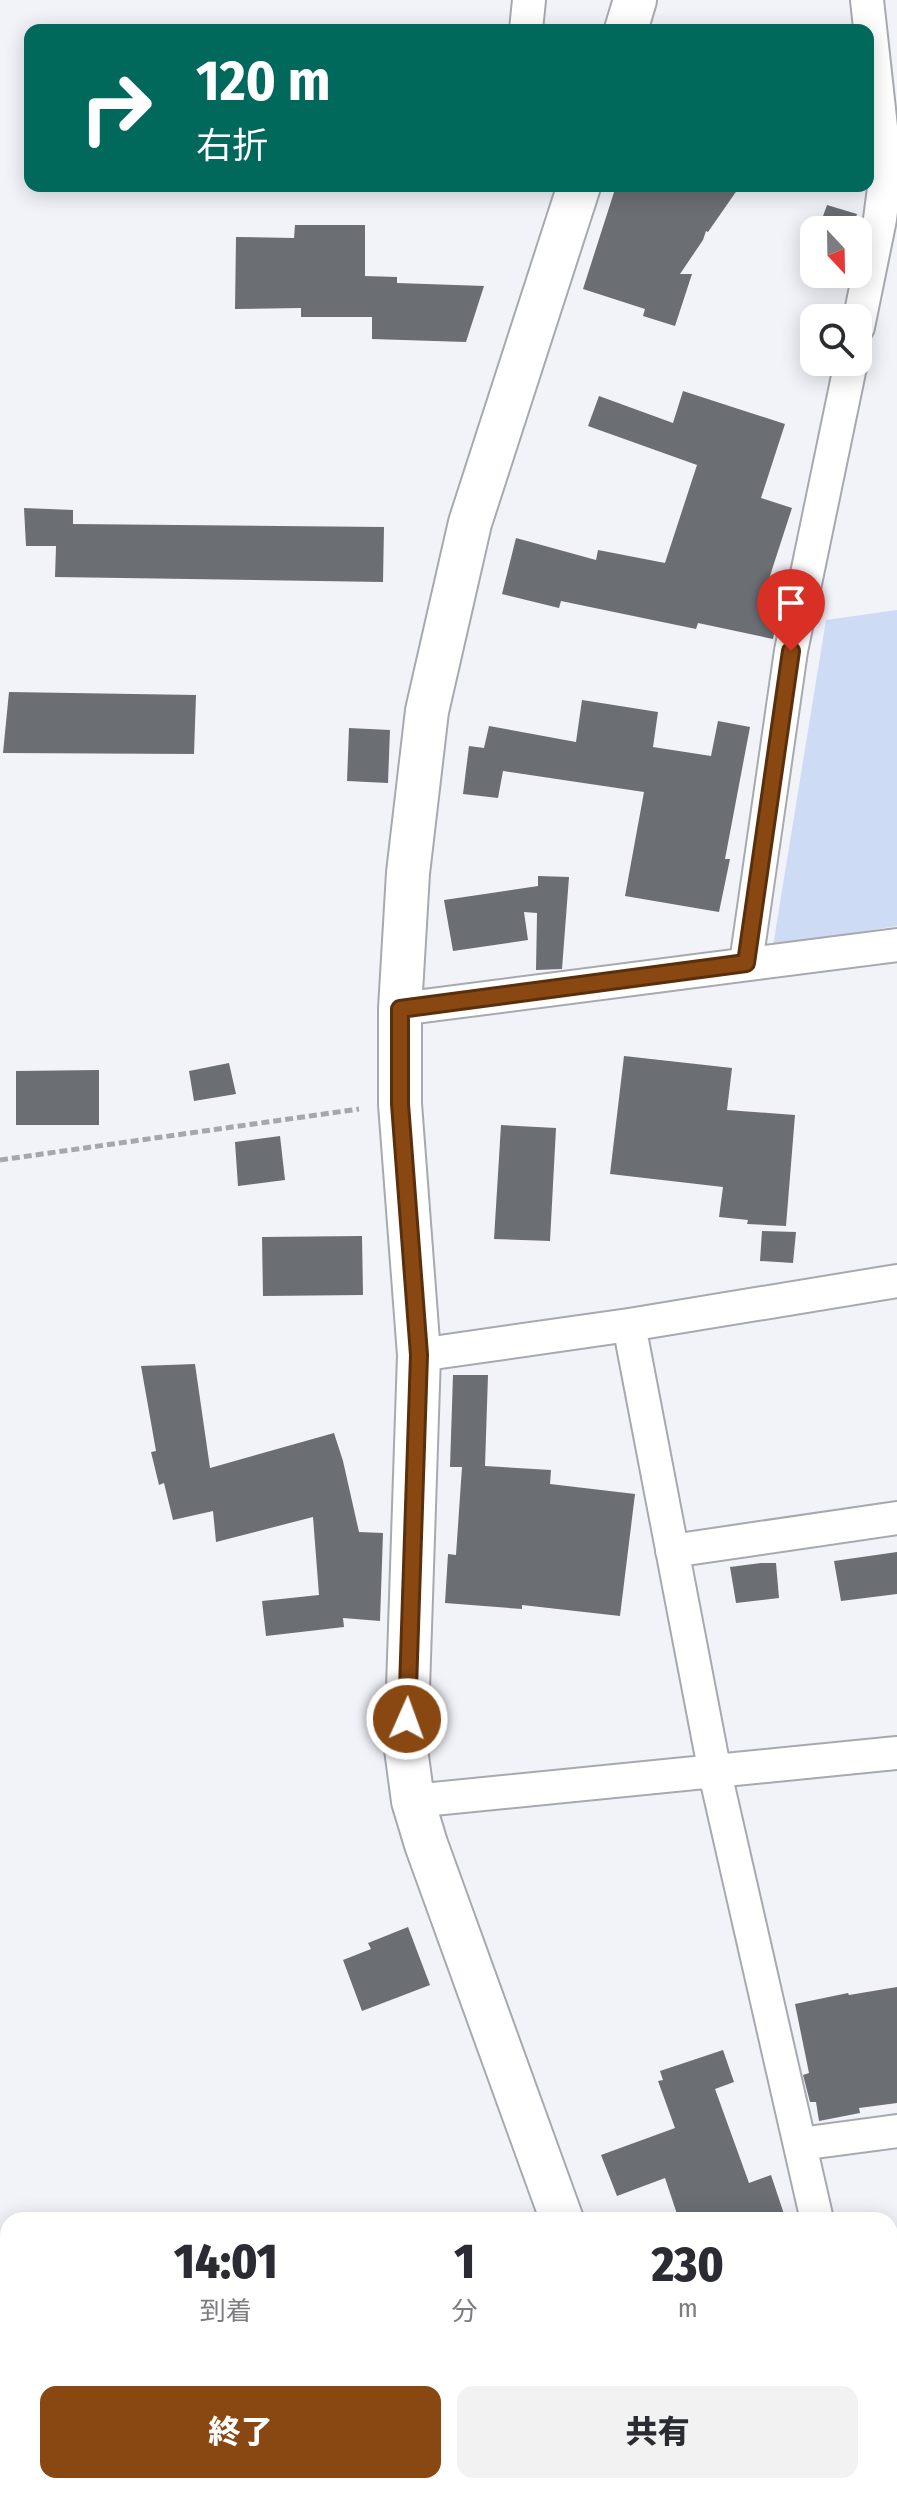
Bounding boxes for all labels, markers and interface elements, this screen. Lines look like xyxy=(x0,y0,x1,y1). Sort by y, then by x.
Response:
text: 120 m xyxy=(196,48,331,115)
icon: right xyxy=(64,56,168,160)
text: 右折 xyxy=(196,124,268,168)
north arrow xyxy=(800,216,872,288)
map controls xyxy=(800,216,872,376)
button: search xyxy=(800,304,872,376)
pin xyxy=(757,569,825,651)
icon: arrive xyxy=(769,581,813,625)
position arrow xyxy=(365,1677,449,1761)
text: 14:01 xyxy=(174,2233,278,2291)
text: 1 xyxy=(454,2233,475,2291)
text: 230 xyxy=(652,2236,724,2294)
text: m xyxy=(678,2293,698,2324)
text: 到着 xyxy=(200,2296,252,2327)
text: 分 xyxy=(452,2296,478,2327)
button: 終了 xyxy=(40,2386,441,2478)
button: 共有 xyxy=(457,2386,858,2478)

